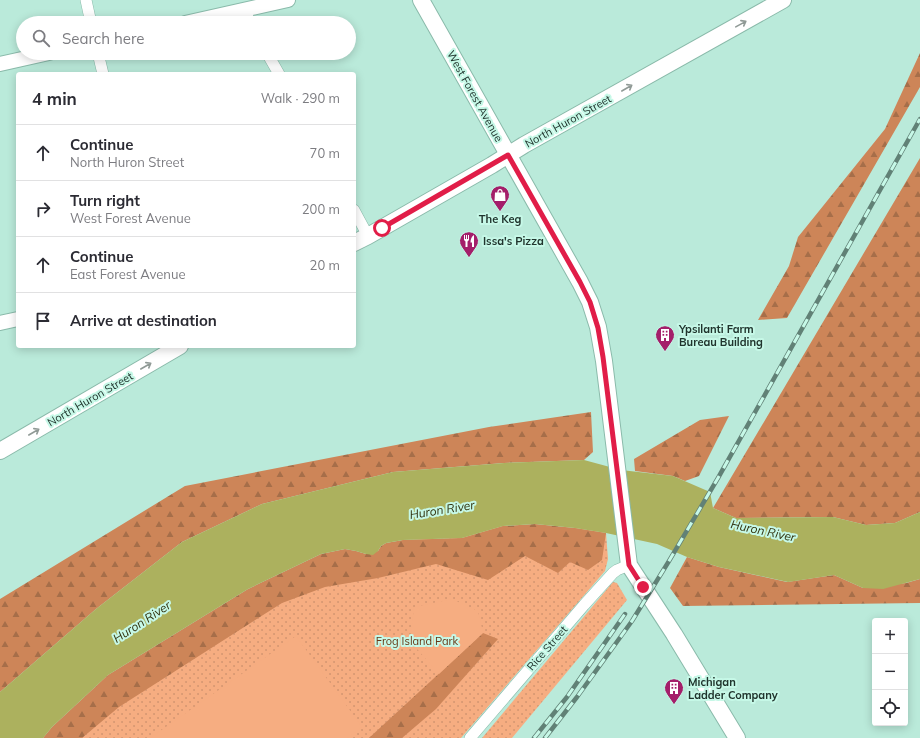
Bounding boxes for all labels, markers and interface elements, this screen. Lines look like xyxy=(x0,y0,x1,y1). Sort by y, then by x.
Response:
search box xyxy=(16,16,356,60)
one-way arrow xyxy=(735,19,747,27)
icon: search xyxy=(30,27,52,49)
text: Search here xyxy=(62,29,144,48)
street label: West Forest Avenue xyxy=(444,48,506,144)
one-way arrow xyxy=(621,83,633,91)
text: 4 min xyxy=(32,88,77,109)
text: Walk · 290 m xyxy=(261,90,340,106)
street label: North Huron Street xyxy=(522,91,614,151)
text: Continue xyxy=(70,135,133,154)
icon: ahead xyxy=(32,142,54,164)
text: 70 m xyxy=(310,145,340,161)
text: North Huron Street xyxy=(70,154,184,170)
shop icon: The Keg xyxy=(489,184,511,212)
text: Turn right xyxy=(70,191,140,210)
icon: right xyxy=(32,198,54,220)
text: 200 m xyxy=(302,201,340,217)
text: West Forest Avenue xyxy=(70,210,191,226)
place label: The Keg xyxy=(479,212,521,226)
route start xyxy=(373,219,391,237)
restaurant icon: Issa's Pizza xyxy=(458,230,480,258)
place label: Issa's Pizza xyxy=(483,234,544,248)
text: Continue xyxy=(70,247,133,266)
icon: ahead xyxy=(32,254,54,276)
text: 20 m xyxy=(310,257,340,273)
text: East Forest Avenue xyxy=(70,266,185,282)
icon: arrive xyxy=(32,310,54,332)
text: Arrive at destination xyxy=(70,311,217,330)
place label: Ypsilanti Farm Bureau Building xyxy=(678,322,763,349)
building icon: Ypsilanti Farm Bureau Building xyxy=(654,324,676,352)
one-way arrow xyxy=(140,362,151,370)
street label: North Huron Street xyxy=(45,369,135,429)
one-way arrow xyxy=(28,427,40,435)
water label: Huron River xyxy=(408,497,476,522)
water label: Huron River xyxy=(729,516,797,545)
route end xyxy=(634,578,652,596)
water label: Huron River xyxy=(110,597,174,646)
map controls xyxy=(872,618,908,726)
button: + xyxy=(872,618,908,654)
street label: Rice Street xyxy=(524,623,570,673)
park label: Frog Island Park xyxy=(376,634,459,648)
button: − xyxy=(872,654,908,690)
place label: Michigan Ladder Company xyxy=(688,675,778,702)
building icon: Michigan Ladder Company xyxy=(663,677,685,705)
button: locate xyxy=(872,690,908,726)

